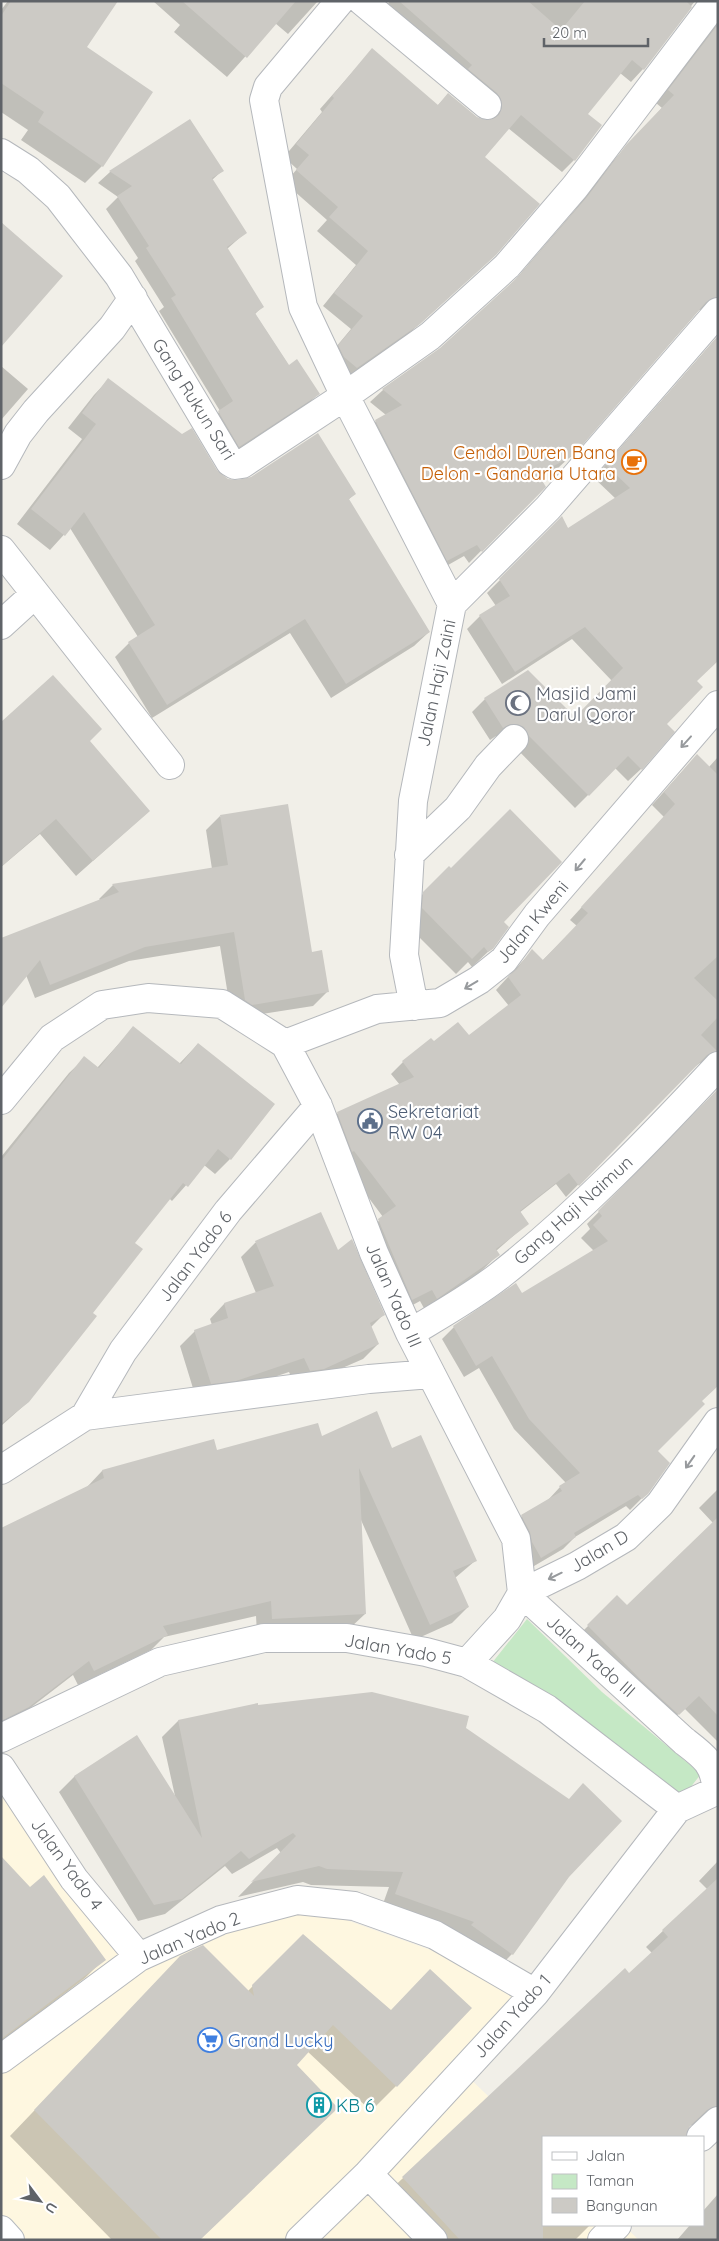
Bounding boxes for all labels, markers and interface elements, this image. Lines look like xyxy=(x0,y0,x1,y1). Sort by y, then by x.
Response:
scale bar xyxy=(544,15,648,47)
text: 20 m xyxy=(552,23,587,42)
street label: Gang Rukun Sari xyxy=(147,334,241,464)
place label: Cendol Duren Bang Delon - Gandaria Utara xyxy=(421,441,616,485)
cafe icon: Cendol Duren Bang Delon - Gandaria Utara xyxy=(621,449,647,475)
street label: Jalan Haji Zaini xyxy=(411,617,461,749)
place label: Masjid Jami Darul Qoror xyxy=(536,682,636,726)
mosque icon: Masjid Jami Darul Qoror xyxy=(505,690,531,716)
one-way arrow xyxy=(680,735,691,748)
one-way arrow xyxy=(574,858,585,871)
street label: Jalan Kweni xyxy=(491,876,573,968)
one-way arrow xyxy=(465,980,479,990)
place label: Sekretariat RW 04 xyxy=(388,1100,479,1144)
public building icon: Sekretariat RW 04 xyxy=(357,1108,383,1134)
street label: Gang Haji Naimun xyxy=(509,1150,637,1270)
street label: Jalan Yado 6 xyxy=(153,1206,237,1306)
street label: Jalan Yado III xyxy=(361,1239,427,1351)
one-way arrow xyxy=(685,1454,695,1468)
street label: Jalan D xyxy=(565,1525,633,1577)
one-way arrow xyxy=(548,1572,563,1581)
street label: Jalan Yado III xyxy=(542,1610,640,1702)
street label: Jalan Yado 5 xyxy=(343,1628,453,1670)
street label: Jalan Yado 4 xyxy=(26,1813,108,1915)
street label: Jalan Yado 2 xyxy=(135,1906,244,1970)
street label: Jalan Yado 1 xyxy=(468,1969,556,2063)
supermarket icon: Grand Lucky xyxy=(197,2027,223,2053)
place label: Grand Lucky xyxy=(228,2029,333,2052)
building icon: KB 6 xyxy=(306,2092,332,2118)
place label: KB 6 xyxy=(336,2094,375,2117)
legend xyxy=(542,2136,704,2226)
text: Jalan xyxy=(586,2146,625,2165)
text: Taman xyxy=(586,2171,634,2190)
north arrow xyxy=(15,2176,65,2226)
text: Bangunan xyxy=(586,2196,658,2215)
text: U xyxy=(41,2199,61,2217)

